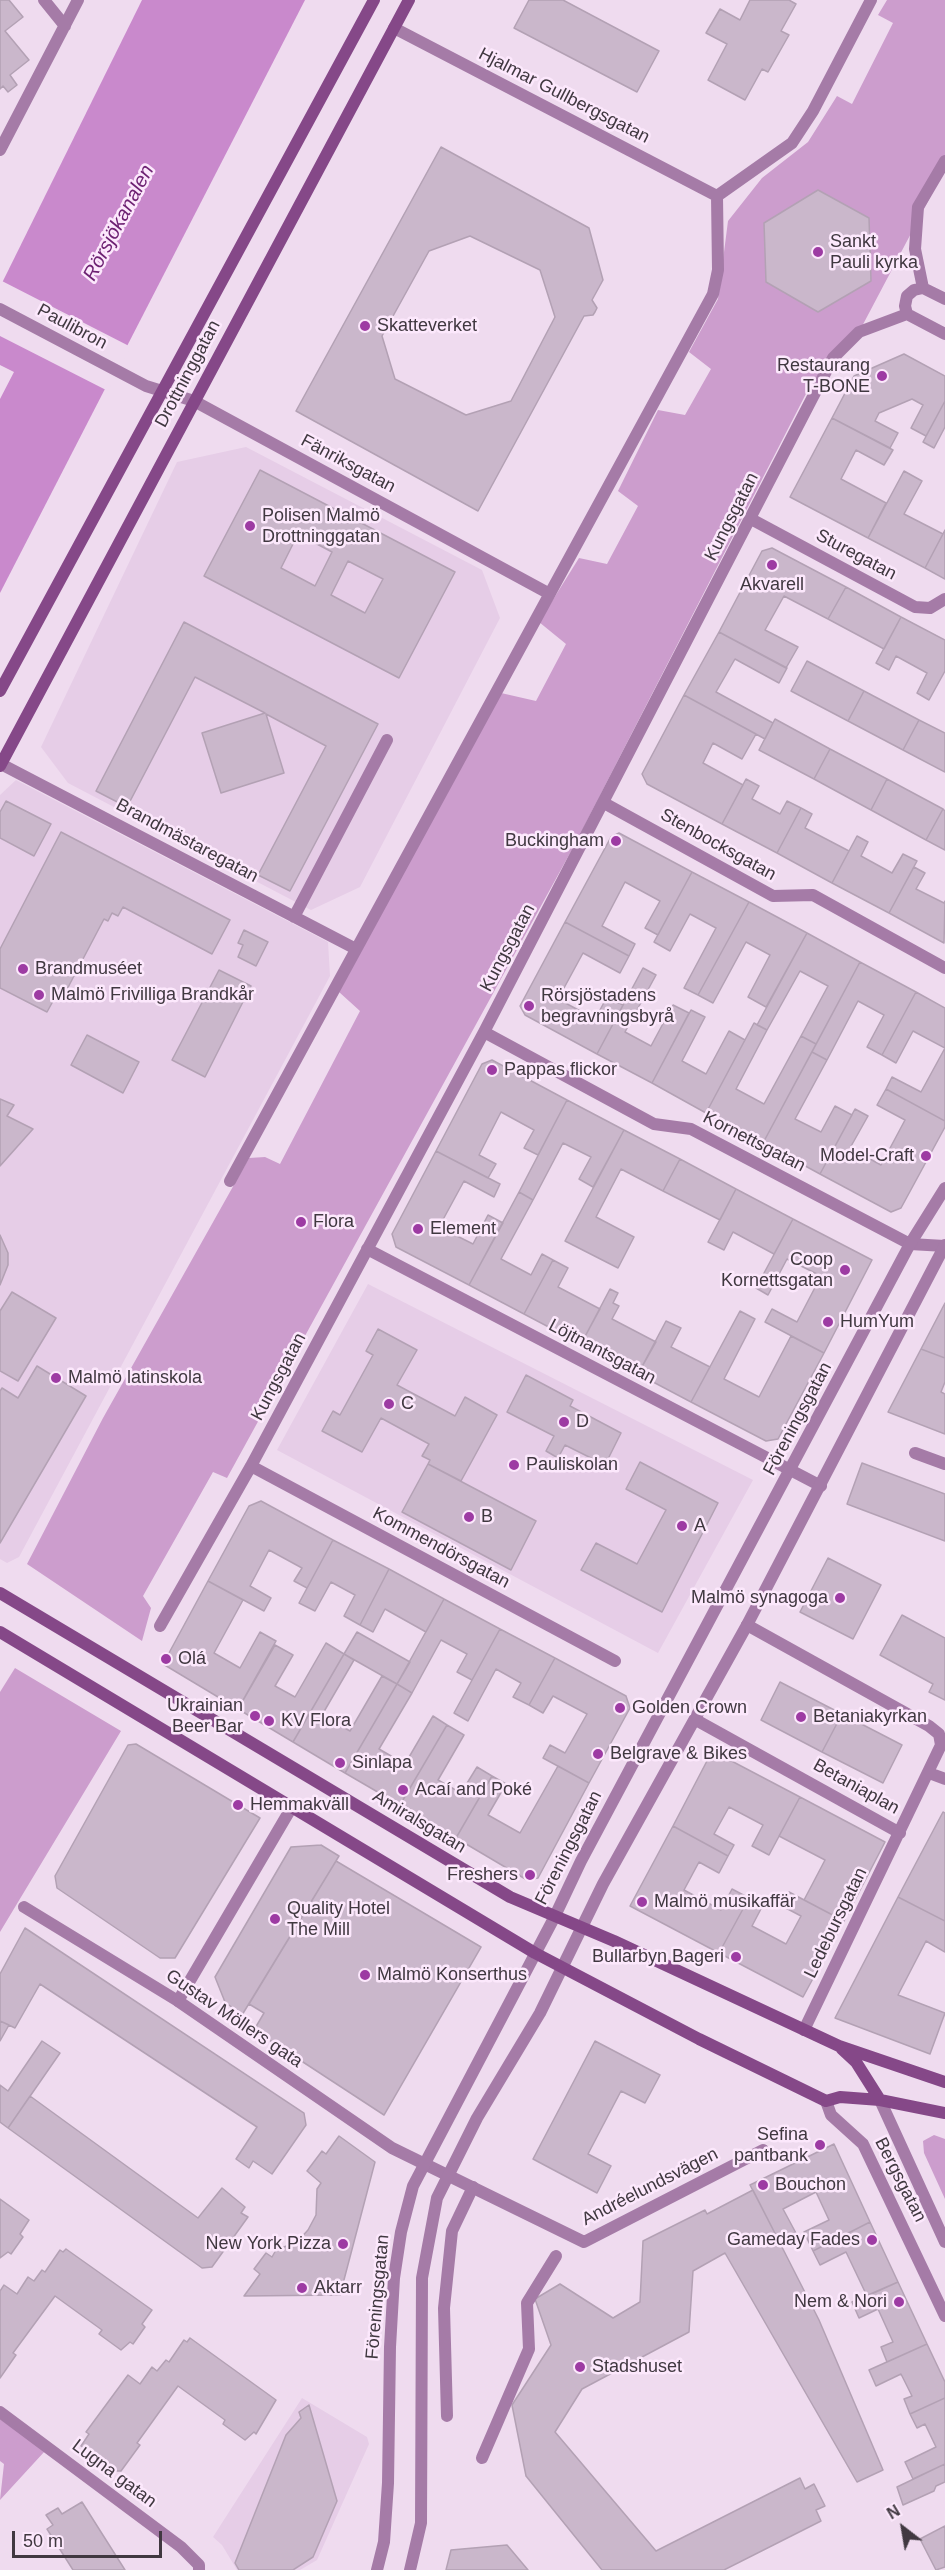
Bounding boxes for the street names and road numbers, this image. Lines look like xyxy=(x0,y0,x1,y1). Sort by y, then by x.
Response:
street label: Hjalmar Gullbergsgatan xyxy=(475,43,653,149)
street label: Paulibron xyxy=(33,300,111,354)
street label: Drottninggatan xyxy=(151,317,225,431)
street label: Fänriksgatan xyxy=(297,430,399,498)
street label: Kungsgatan xyxy=(701,469,763,565)
street label: Sturegatan xyxy=(812,525,900,585)
street label: Brandmästaregatan xyxy=(112,794,262,888)
street label: Stenbocksgatan xyxy=(656,804,780,886)
street label: Kungsgatan xyxy=(476,901,540,995)
street label: Kornettsgatan xyxy=(699,1107,809,1177)
street label: Löjtnantsgatan xyxy=(545,1315,659,1389)
street label: Kungsgatan xyxy=(247,1330,311,1424)
street label: Föreningsgatan xyxy=(759,1359,837,1479)
street label: Kommendörsgatan xyxy=(369,1503,513,1593)
street label: Betaniaplan xyxy=(809,1755,903,1819)
street label: Amiralsgatan xyxy=(368,1786,470,1858)
street label: Föreningsgatan xyxy=(531,1787,607,1909)
street label: Ledebursgatan xyxy=(800,1864,872,1982)
street label: Gustav Möllers gata xyxy=(162,1965,306,2073)
street label: Bergsgatan xyxy=(869,2134,931,2226)
street label: Andréelundsvägen xyxy=(578,2143,722,2231)
street label: Föreningsgatan xyxy=(362,2234,394,2360)
street label: Lugna gatan xyxy=(68,2435,160,2513)

